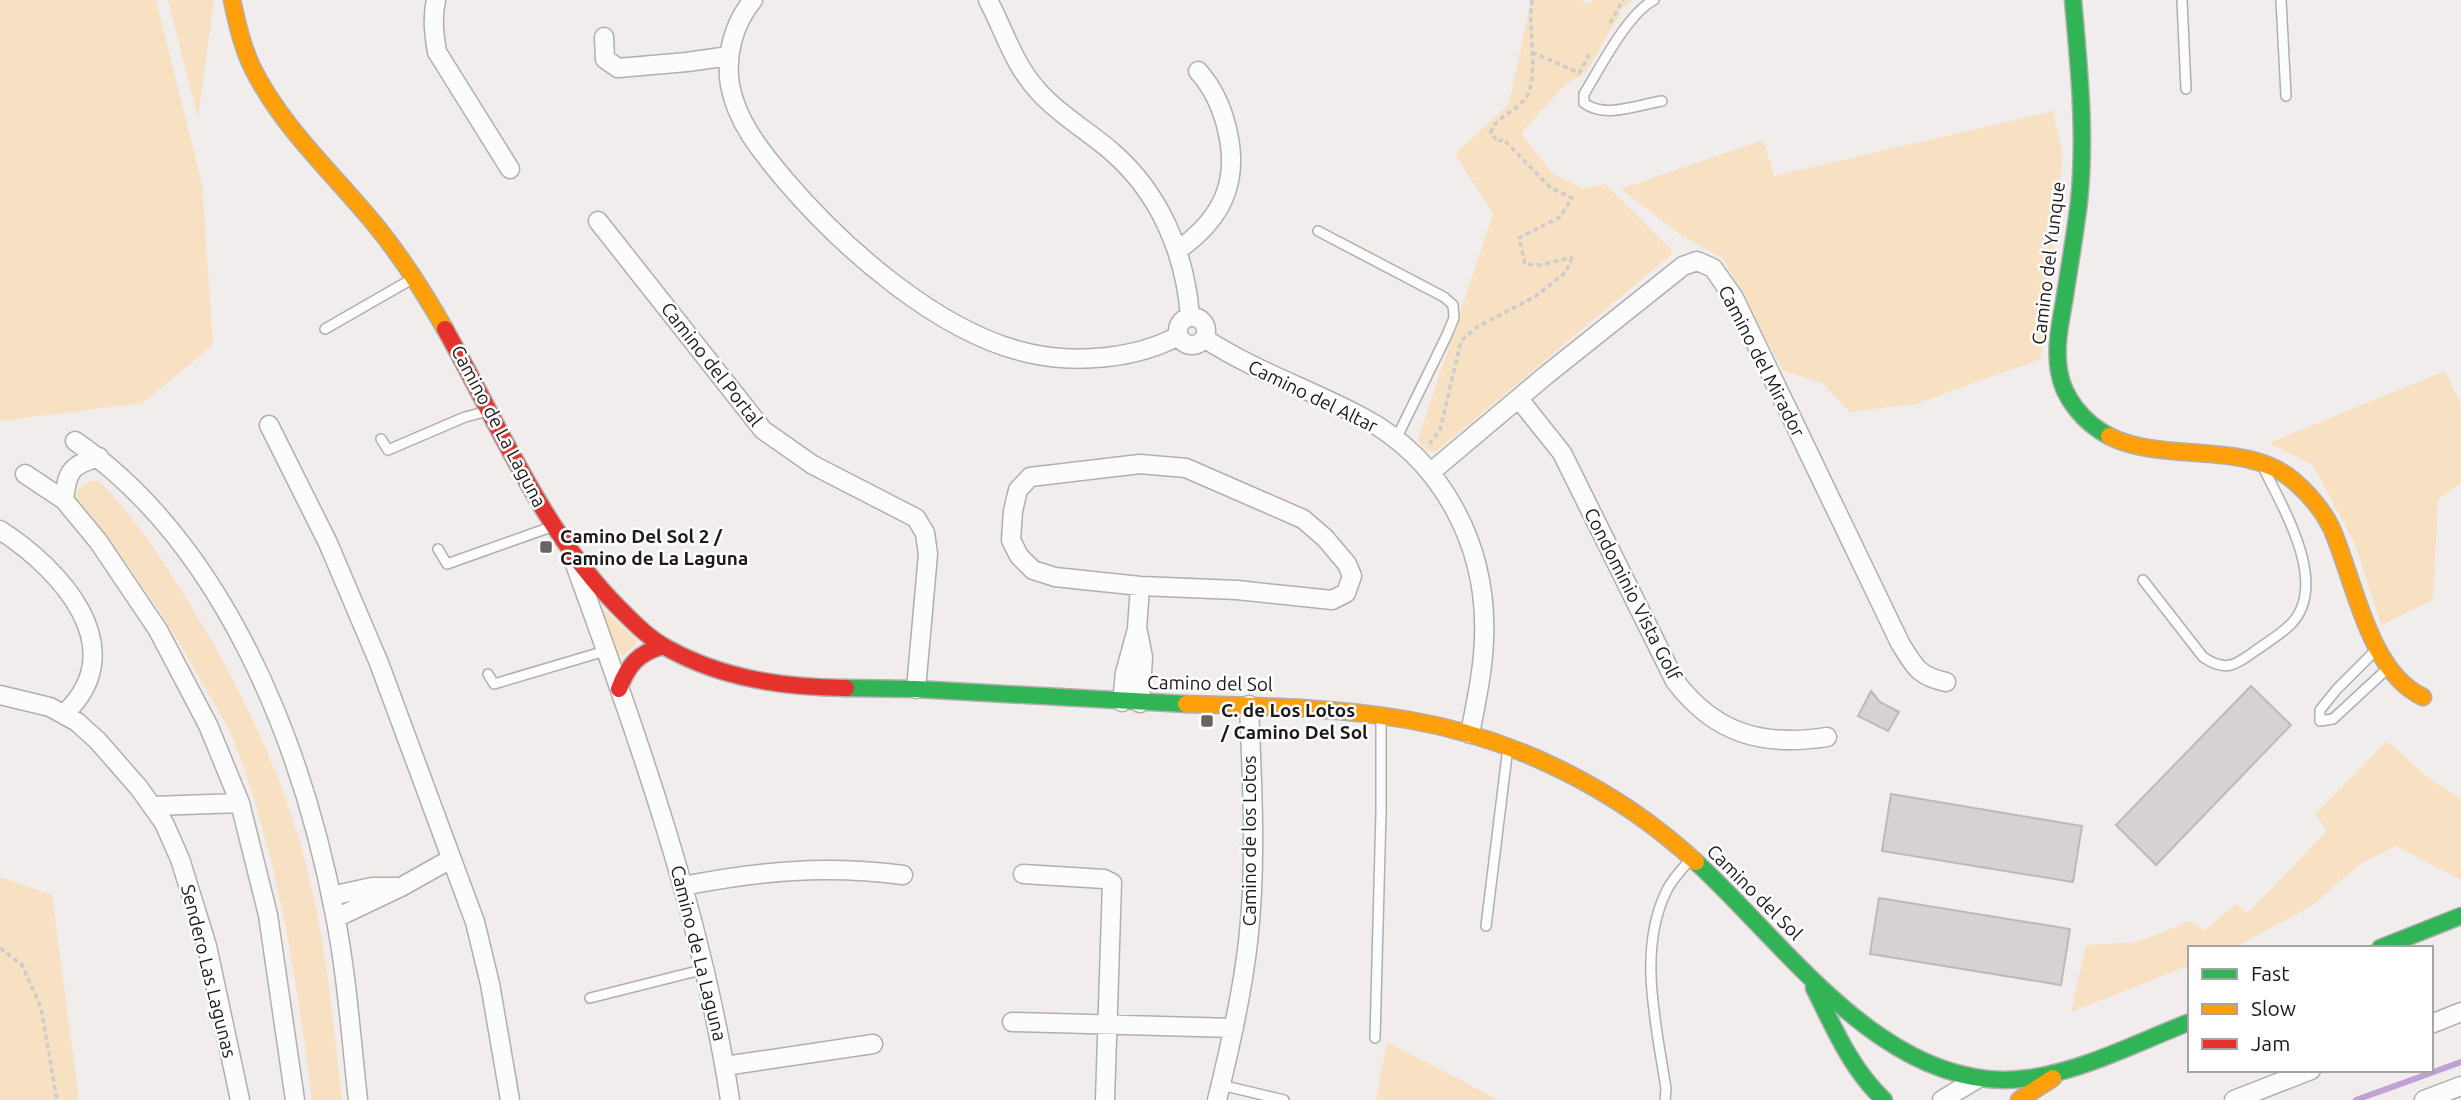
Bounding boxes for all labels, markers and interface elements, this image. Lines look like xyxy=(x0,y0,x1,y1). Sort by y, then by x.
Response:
street label: Camino del Yunque xyxy=(2027,180,2069,346)
street label: Camino del Mirador xyxy=(1714,282,1810,440)
street label: Camino del Portal xyxy=(657,298,767,430)
street label: Camino de La Laguna xyxy=(447,341,551,511)
street label: Camino del Altar xyxy=(1245,355,1381,437)
street label: Condominio Vista Golf xyxy=(1580,504,1686,685)
place label: Camino Del Sol 2 / Camino de La Laguna xyxy=(560,525,748,569)
marker: Camino Del Sol 2 / Camino de La Laguna xyxy=(538,539,554,555)
street label: Camino del Sol xyxy=(1147,671,1273,695)
place label: C. de Los Lotos / Camino Del Sol xyxy=(1220,699,1368,743)
marker: C. de Los Lotos / Camino Del Sol xyxy=(1199,713,1215,729)
street label: Camino de los Lotos xyxy=(1238,756,1260,926)
street label: Camino del Sol xyxy=(1703,840,1807,944)
street label: Camino de La Laguna xyxy=(667,863,731,1043)
street label: Sendero Las Lagunas xyxy=(177,882,241,1060)
legend xyxy=(2188,946,2433,1072)
text: Fast xyxy=(2251,961,2289,985)
text: Slow xyxy=(2251,996,2296,1020)
text: Jam xyxy=(2251,1031,2290,1055)

